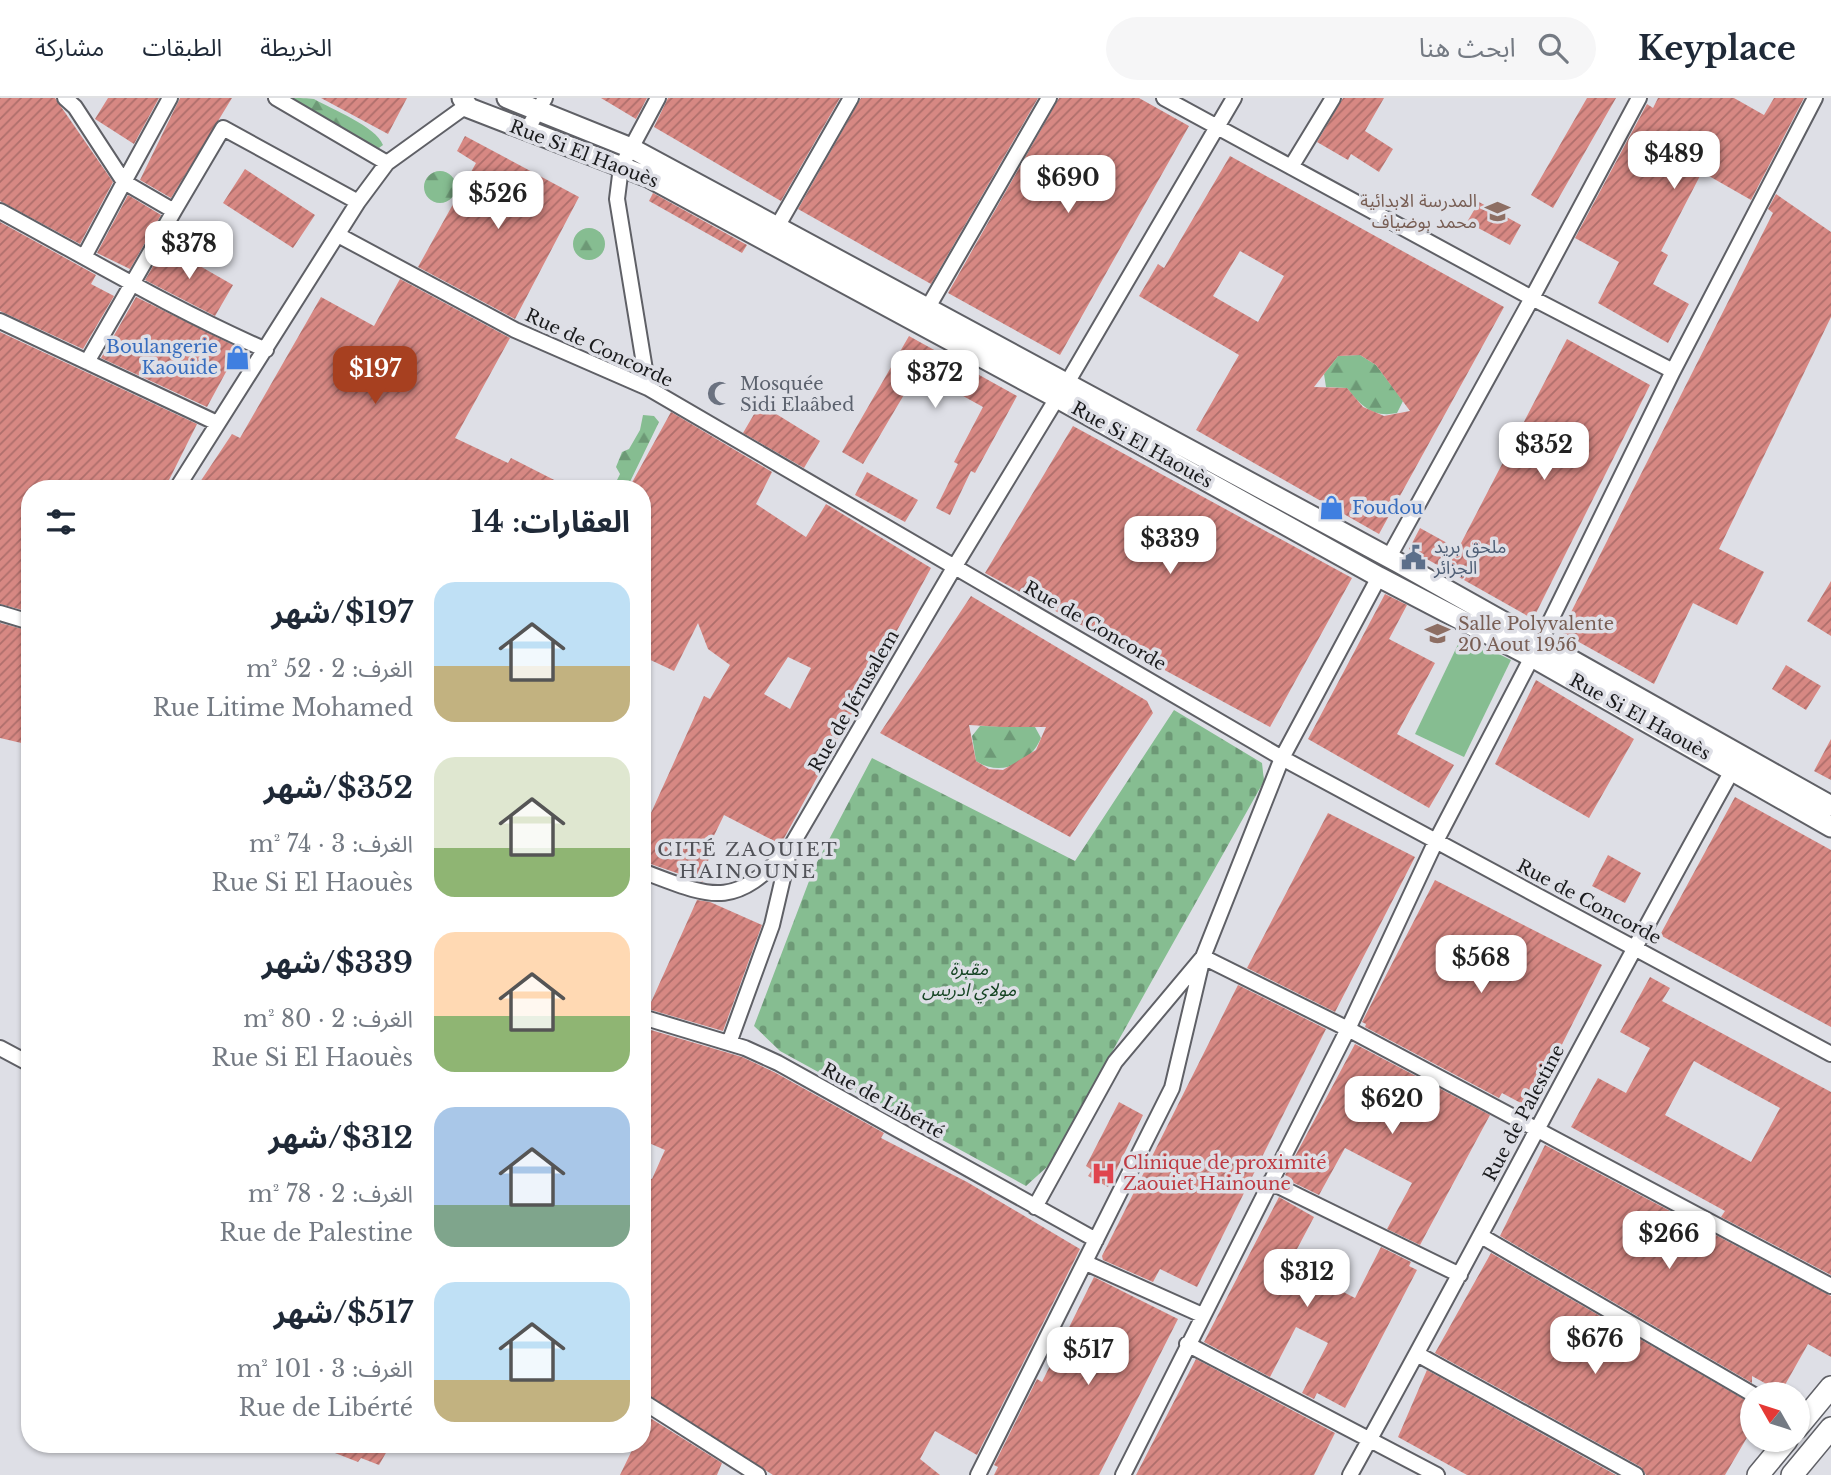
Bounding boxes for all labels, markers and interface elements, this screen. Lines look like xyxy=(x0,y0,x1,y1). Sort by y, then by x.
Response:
search box xyxy=(1106,17,1596,80)
text: Keyplace xyxy=(1638,28,1796,69)
icon: search xyxy=(1534,29,1572,67)
text: ابحث هنا xyxy=(1419,32,1516,64)
text: مشاركة xyxy=(35,33,104,62)
text: الطبقات xyxy=(142,33,222,62)
text: الخريطة xyxy=(260,33,332,62)
street label: Rue Si El Haouès xyxy=(506,115,662,193)
pin: $489 xyxy=(1633,132,1715,191)
text: $489 xyxy=(1644,140,1704,168)
pin: $690 xyxy=(1027,156,1109,215)
text: $690 xyxy=(1036,164,1100,192)
pin: $526 xyxy=(457,172,539,231)
text: $526 xyxy=(469,180,527,208)
place label: المدرسة الابدائية محمد بوضياف xyxy=(1360,190,1477,233)
school or university icon: المدرسة الابدائية محمد بوضياف xyxy=(1483,197,1511,225)
pin: $378 xyxy=(148,222,230,281)
text: $378 xyxy=(161,230,217,258)
street label: Rue de Concorde xyxy=(522,304,676,392)
place label: Boulangerie Kaouide xyxy=(106,336,218,379)
shop icon: Boulangerie Kaouide xyxy=(224,343,252,371)
pin: $197 xyxy=(334,346,416,406)
pin: $372 xyxy=(894,350,976,410)
text: $197 xyxy=(349,355,401,383)
text: $372 xyxy=(907,359,963,387)
place label: Mosquée Sidi Elaâbed xyxy=(740,373,854,416)
mosque icon: Mosquée Sidi Elaâbed xyxy=(706,380,734,408)
street label: Rue Si El Haouès xyxy=(1068,397,1216,493)
pin: $352 xyxy=(1503,422,1585,482)
text: $352 xyxy=(1515,431,1573,459)
shop icon: Foudou xyxy=(1318,494,1346,522)
place label: Foudou xyxy=(1352,497,1423,519)
icon: filters xyxy=(42,503,80,541)
text: العقارات: 14 xyxy=(471,503,630,540)
pin: $339 xyxy=(1129,517,1211,576)
text: $339 xyxy=(1140,525,1200,553)
place label: ملحق بريد الجزائر xyxy=(1433,536,1506,579)
public building icon: ملحق بريد الجزائر xyxy=(1400,543,1428,571)
street label: Rue de Concorde xyxy=(1020,576,1170,676)
text: $197/شهر xyxy=(271,594,413,631)
icon: home xyxy=(490,610,574,694)
place label: Salle Polyvalente 20 Aout 1956 xyxy=(1458,613,1614,656)
school or university icon: Salle Polyvalente 20 Aout 1956 xyxy=(1424,620,1452,648)
street label: Rue de Jérusalem xyxy=(804,626,904,776)
text: الغرف: 2 · 52 m² xyxy=(246,655,413,683)
street label: Rue Si El Haouès xyxy=(1566,669,1714,765)
text: Rue Litime Mohamed xyxy=(153,694,413,722)
text: $352/شهر xyxy=(264,769,413,806)
icon: home xyxy=(490,785,574,869)
text: الغرف: 3 · 74 m² xyxy=(249,830,413,858)
district label: CITÉ ZAOUIET HAINOUNE xyxy=(657,838,839,883)
street label: Rue de Concorde xyxy=(1513,855,1665,949)
text: Rue Si El Haouès xyxy=(212,869,413,897)
pin: $568 xyxy=(1440,936,1522,995)
text: $339/شهر xyxy=(262,944,413,981)
text: $568 xyxy=(1452,944,1510,972)
park label: مقبرة مولاي ادريس xyxy=(922,958,1017,1004)
icon: home xyxy=(490,960,574,1044)
text: الغرف: 2 · 80 m² xyxy=(243,1005,413,1033)
street label: Rue de Palestine xyxy=(1479,1041,1569,1185)
text: Rue Si El Haouès xyxy=(212,1044,413,1072)
street label: Rue de Libérté xyxy=(818,1058,948,1144)
pin: $620 xyxy=(1351,1076,1433,1136)
text: $620 xyxy=(1361,1085,1423,1113)
text: $312/شهر xyxy=(269,1119,413,1156)
icon: home xyxy=(490,1135,574,1219)
place label: Clinique de proximité Zaouiet Hainoune xyxy=(1123,1152,1327,1195)
hospital icon: Clinique de proximité Zaouiet Hainoune xyxy=(1089,1159,1117,1187)
text: الغرف: 2 · 78 m² xyxy=(248,1180,413,1208)
pin: $266 xyxy=(1628,1212,1710,1271)
text: Rue de Palestine xyxy=(219,1219,413,1247)
text: $266 xyxy=(1639,1220,1699,1248)
pin: $312 xyxy=(1266,1250,1348,1309)
text: $312 xyxy=(1280,1258,1334,1286)
text: $517/شهر xyxy=(274,1294,413,1331)
icon: home xyxy=(490,1310,574,1394)
pin: $676 xyxy=(1554,1316,1636,1376)
text: $676 xyxy=(1566,1325,1624,1353)
pin: $517 xyxy=(1047,1328,1129,1387)
text: $517 xyxy=(1063,1336,1113,1364)
text: الغرف: 3 · 101 m² xyxy=(237,1355,413,1383)
north arrow xyxy=(1740,1382,1810,1452)
map controls xyxy=(1740,1382,1810,1452)
text: Rue de Libérté xyxy=(239,1394,413,1422)

